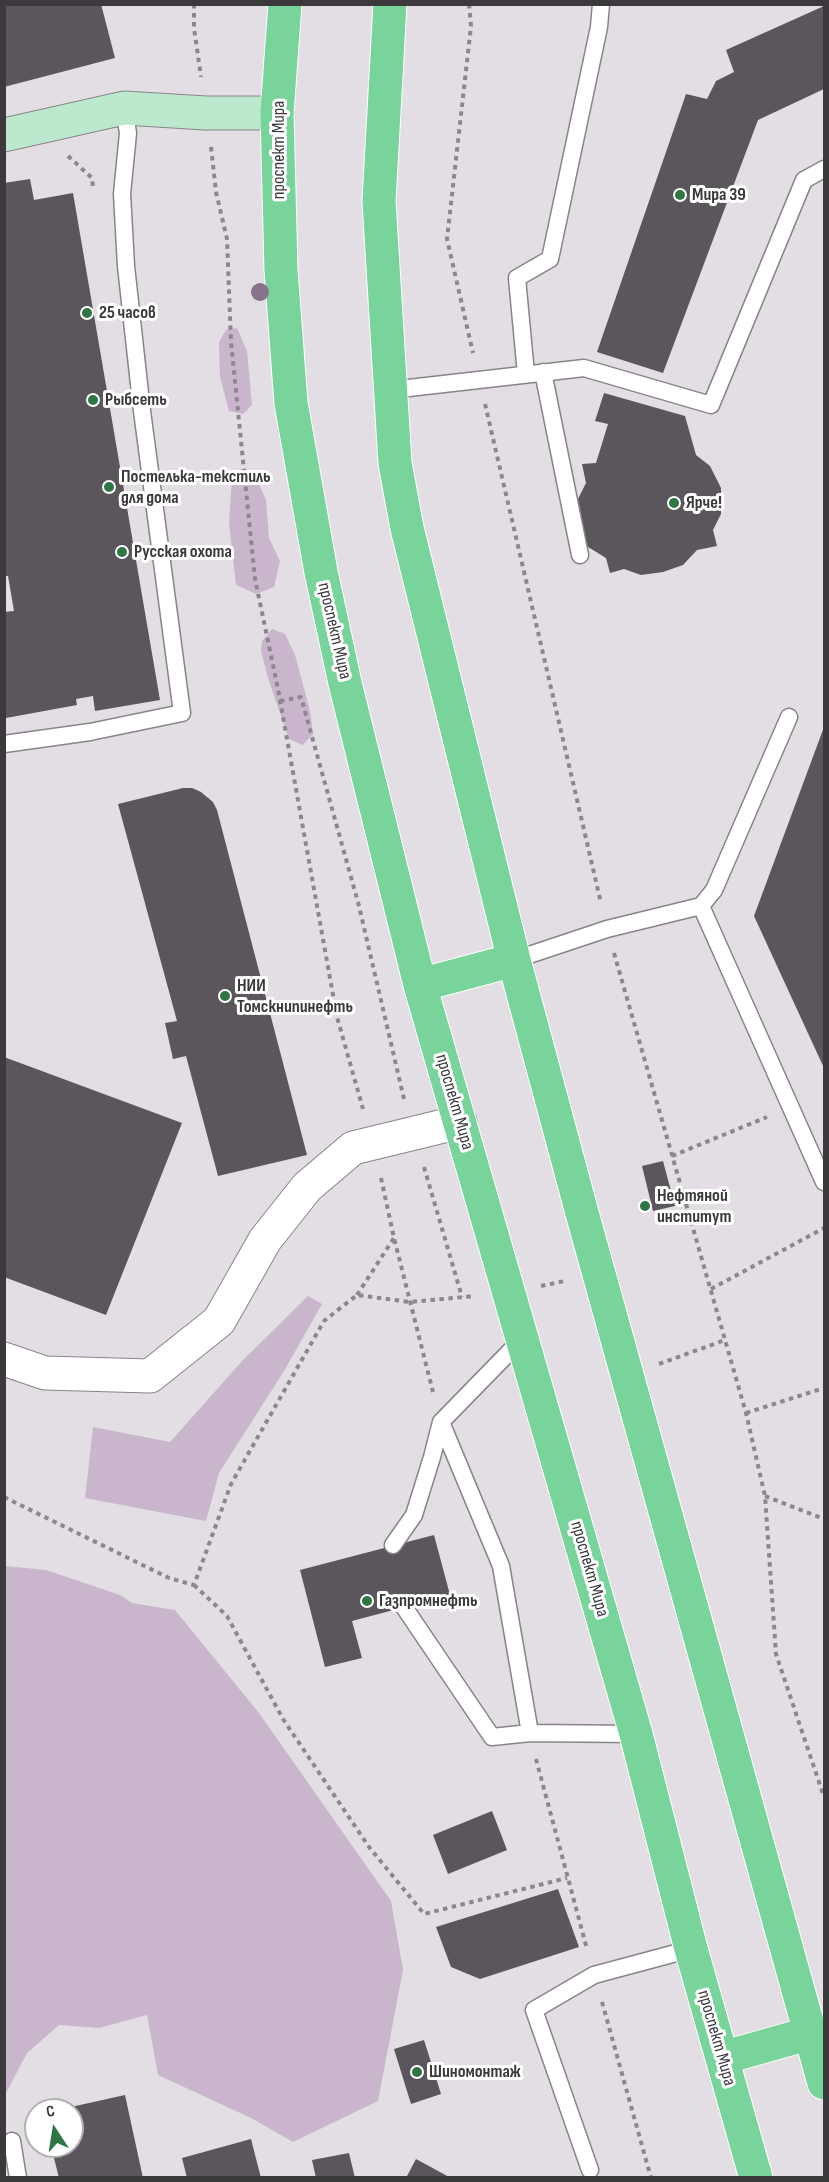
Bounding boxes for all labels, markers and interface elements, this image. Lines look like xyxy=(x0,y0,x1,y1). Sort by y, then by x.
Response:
street label: проспект Мира xyxy=(268,101,290,199)
place label: Мира 39 xyxy=(692,184,746,206)
marker: Мира 39 xyxy=(673,188,687,202)
place label: 25 часов xyxy=(99,302,156,324)
marker: 25 часов xyxy=(80,306,94,320)
place label: Рыбсеть xyxy=(105,389,167,411)
marker: Рыбсеть xyxy=(86,393,100,407)
place label: Постелька-текстиль для дома xyxy=(121,466,271,508)
marker: Постелька-текстиль для дома xyxy=(102,480,116,494)
place label: Ярче! xyxy=(686,492,722,514)
marker: Ярче! xyxy=(667,496,681,510)
place label: Русская охота xyxy=(134,541,232,563)
marker: Русская охота xyxy=(115,545,129,559)
street label: проспект Мира xyxy=(312,581,356,681)
place label: НИИ Томскнипинефть xyxy=(237,975,353,1018)
marker: НИИ Томскнипинефть xyxy=(218,989,232,1003)
street label: проспект Мира xyxy=(430,1052,478,1152)
place label: Нефтяной институт xyxy=(657,1185,731,1228)
marker: Нефтяной институт xyxy=(638,1199,652,1213)
street label: проспект Мира xyxy=(565,1519,613,1619)
place label: Газпромнефть xyxy=(379,1590,477,1612)
marker: Газпромнефть xyxy=(360,1594,374,1608)
street label: проспект Мира xyxy=(692,1988,740,2088)
place label: Шиномонтаж xyxy=(429,2061,521,2083)
marker: Шиномонтаж xyxy=(410,2065,424,2079)
north arrow xyxy=(24,2098,84,2158)
text: С xyxy=(45,2102,57,2122)

